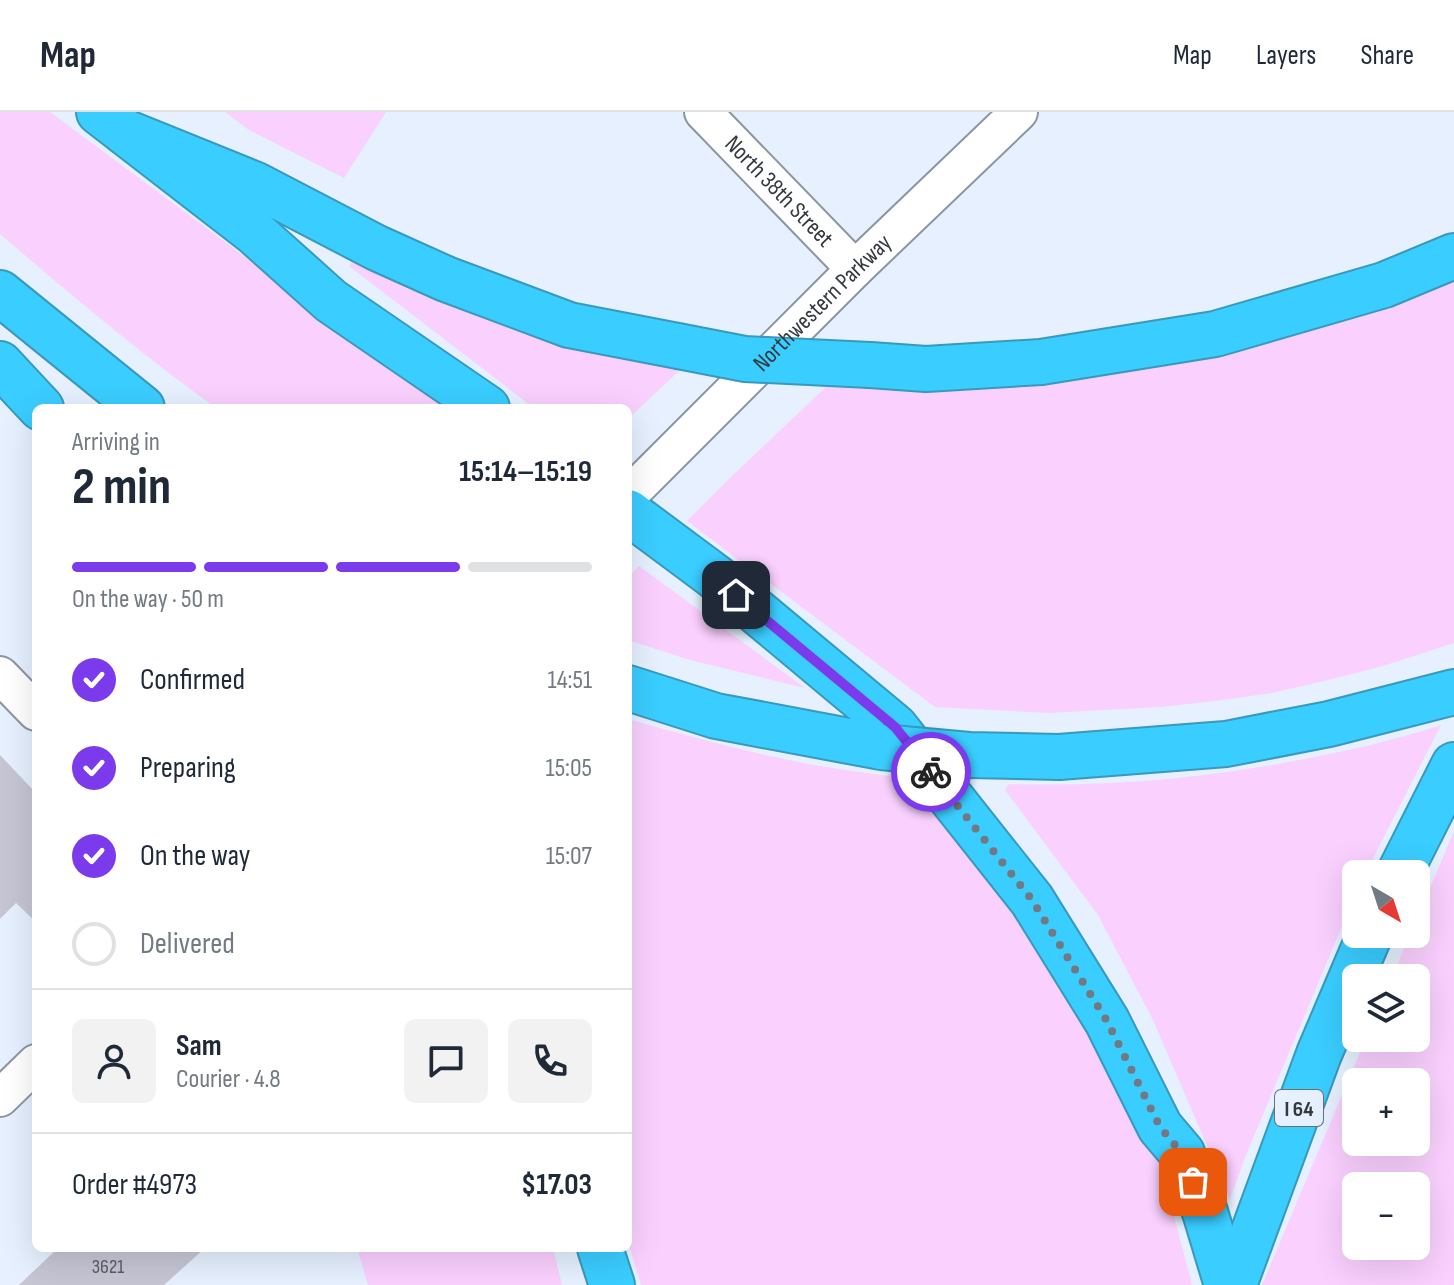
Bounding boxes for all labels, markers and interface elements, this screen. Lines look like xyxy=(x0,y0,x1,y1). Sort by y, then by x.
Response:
text: Map xyxy=(40,33,96,78)
text: Map xyxy=(1173,39,1212,72)
text: Layers xyxy=(1256,39,1316,72)
text: Share xyxy=(1360,39,1414,72)
street label: North 38th Street xyxy=(719,130,839,253)
street label: Northwestern Parkway xyxy=(747,228,898,378)
text: Arriving in xyxy=(72,427,160,458)
text: 15:14–15:19 xyxy=(459,454,592,490)
text: 2 min xyxy=(72,456,171,519)
pin xyxy=(702,561,770,629)
icon: home xyxy=(714,573,758,617)
text: On the way · 50 m xyxy=(72,584,224,615)
icon: check xyxy=(72,658,116,702)
text: Confirmed xyxy=(140,662,245,698)
text: 14:51 xyxy=(548,665,592,696)
courier xyxy=(891,732,971,812)
icon: check xyxy=(72,746,116,790)
text: Preparing xyxy=(140,750,236,786)
icon: bike xyxy=(909,750,953,794)
text: 15:05 xyxy=(546,753,592,784)
icon: check xyxy=(72,834,116,878)
text: On the way xyxy=(140,838,250,874)
text: 15:07 xyxy=(546,841,592,872)
north arrow xyxy=(1342,860,1430,948)
map controls xyxy=(1342,860,1430,1260)
text: Delivered xyxy=(140,926,235,962)
button: layers xyxy=(1342,964,1430,1052)
button: person xyxy=(72,1019,156,1103)
button: chat xyxy=(404,1019,488,1103)
button: phone xyxy=(508,1019,592,1103)
text: Sam xyxy=(176,1028,222,1064)
text: Courier · 4.8 xyxy=(176,1064,281,1095)
button: + xyxy=(1342,1068,1430,1156)
road number: I 64 xyxy=(1275,1090,1323,1126)
pin xyxy=(1159,1148,1227,1216)
icon: bag xyxy=(1171,1160,1215,1204)
text: Order #4973 xyxy=(72,1167,197,1203)
text: $17.03 xyxy=(521,1167,592,1203)
button: − xyxy=(1342,1172,1430,1260)
house number: 3621 xyxy=(92,1255,124,1279)

